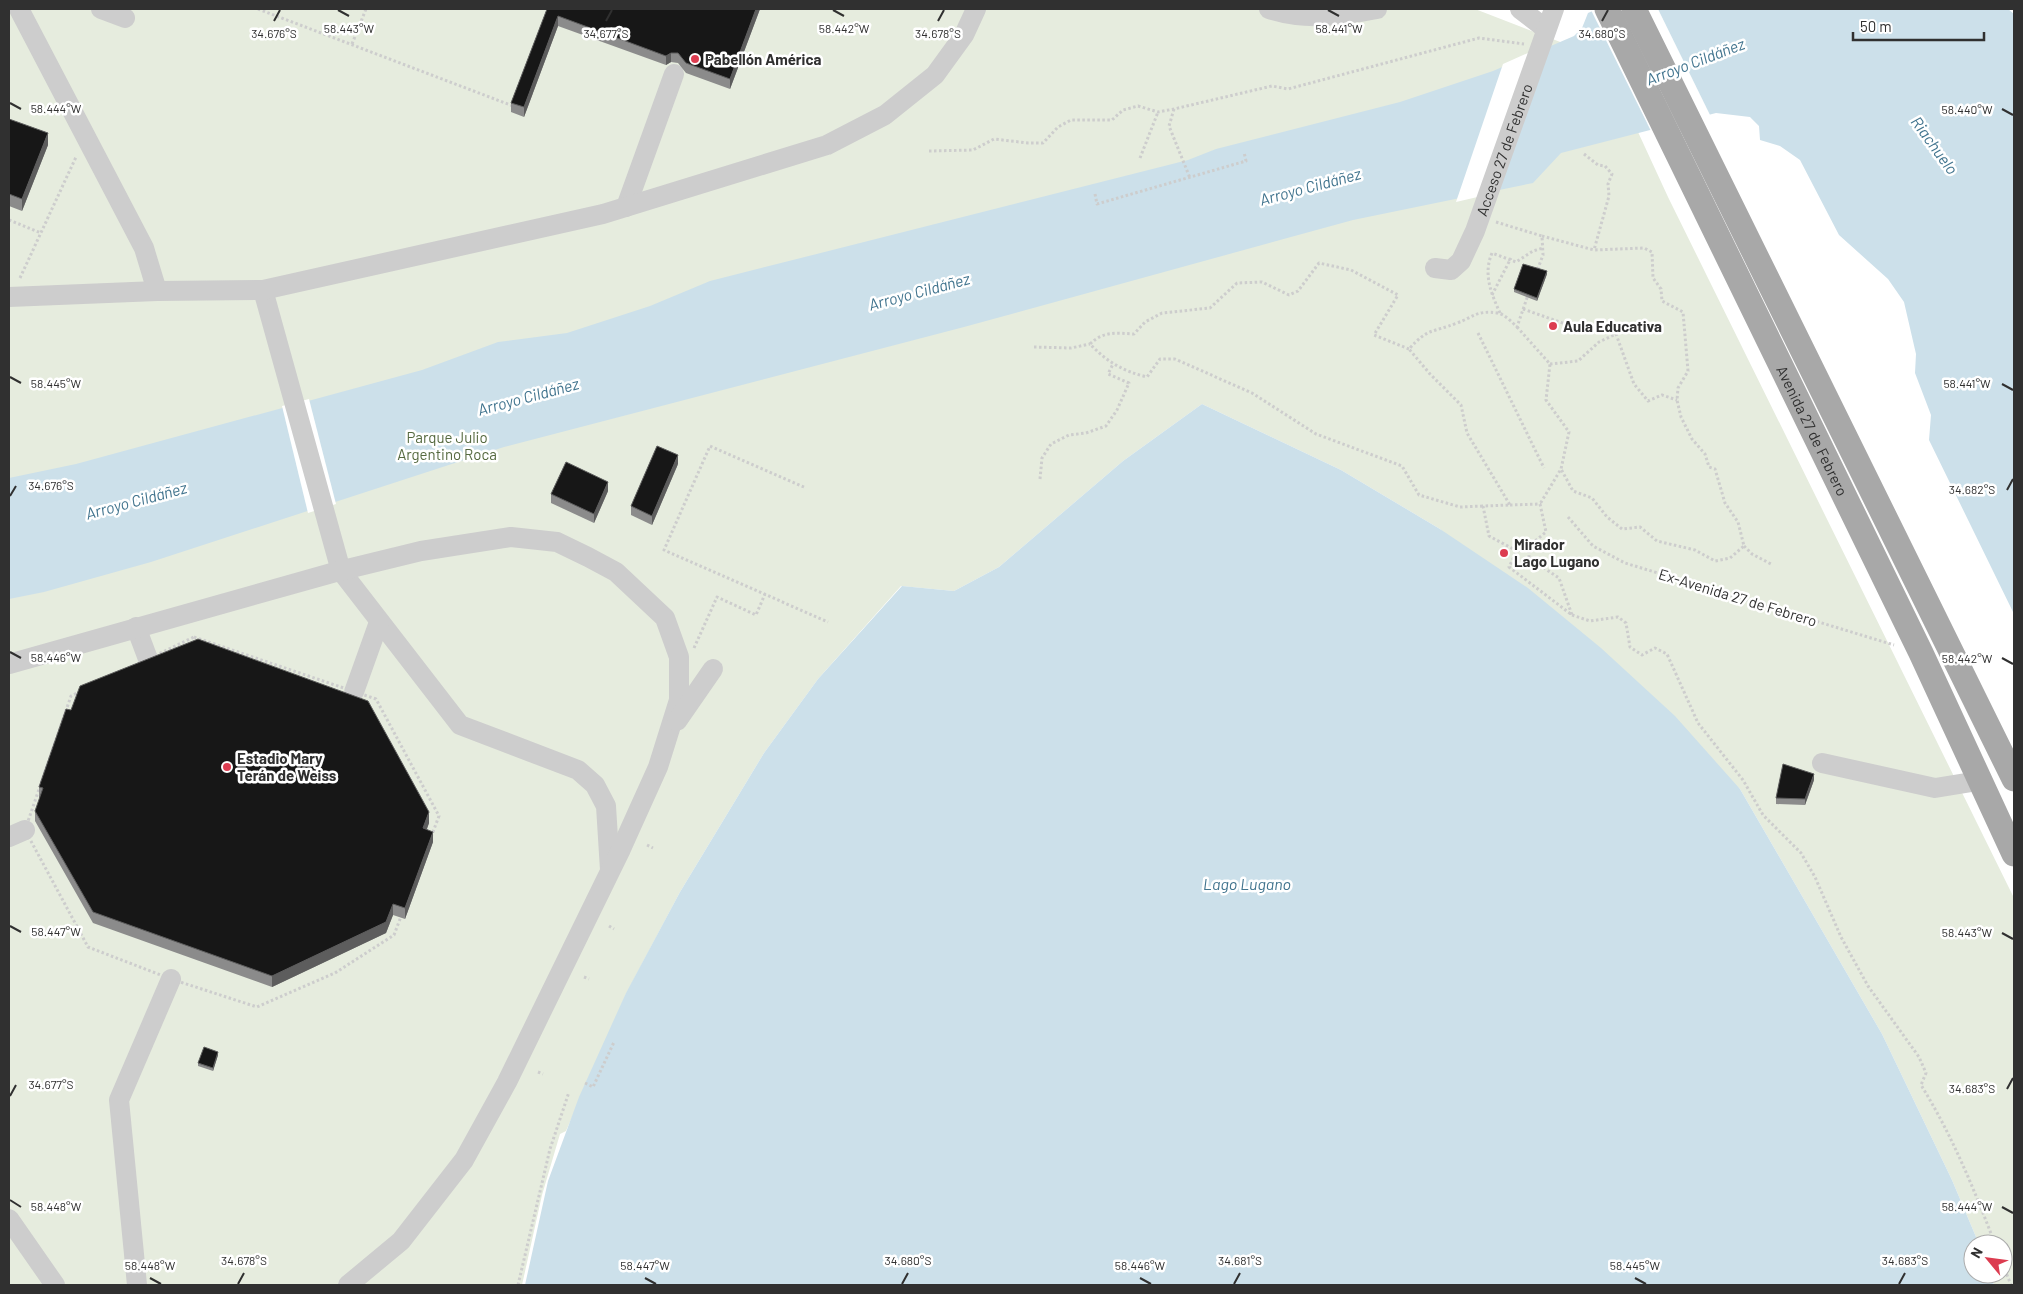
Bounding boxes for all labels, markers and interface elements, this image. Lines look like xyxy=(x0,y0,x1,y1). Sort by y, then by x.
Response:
scale bar xyxy=(1853,10,1984,42)
text: 50 m xyxy=(1860,17,1892,35)
text: 58.443°W xyxy=(324,21,375,35)
text: 58.442°W xyxy=(819,21,870,35)
text: 58.441°W xyxy=(1315,21,1363,35)
text: 34.676°S xyxy=(251,26,297,40)
text: 34.677°S xyxy=(583,26,629,40)
text: 34.678°S xyxy=(915,26,961,40)
text: 34.680°S xyxy=(1579,26,1625,40)
water label: Arroyo Cildáñez xyxy=(1643,33,1748,89)
place label: Pabellón América xyxy=(705,50,821,68)
marker: Pabellón América xyxy=(689,53,701,65)
street label: Acceso 27 de Febrero xyxy=(1472,81,1536,218)
text: 58.444°W xyxy=(31,101,82,115)
text: 58.440°W xyxy=(1942,102,1993,116)
water label: Riachuelo xyxy=(1908,112,1962,178)
water label: Arroyo Cildáñez xyxy=(1257,163,1364,209)
water label: Arroyo Cildáñez xyxy=(866,268,973,314)
place label: Aula Educativa xyxy=(1563,317,1662,335)
marker: Aula Educativa xyxy=(1547,320,1559,332)
street label: Avenida 27 de Febrero xyxy=(1773,362,1852,499)
water label: Arroyo Cildáñez xyxy=(475,373,582,419)
text: 58.445°W xyxy=(31,376,82,390)
text: 58.441°W xyxy=(1943,376,1991,390)
park label: Parque Julio Argentino Roca xyxy=(397,428,497,463)
water label: Arroyo Cildáñez xyxy=(83,477,190,523)
text: 34.676°S xyxy=(28,478,74,492)
text: 34.682°S xyxy=(1949,482,1995,496)
place label: Mirador Lago Lugano xyxy=(1514,535,1600,570)
marker: Mirador Lago Lugano xyxy=(1498,547,1510,559)
street label: Ex-Avenida 27 de Febrero xyxy=(1657,564,1819,630)
text: 58.446°W xyxy=(31,650,82,664)
text: 58.442°W xyxy=(1942,651,1993,665)
place label: Estadio Mary Terán de Weiss xyxy=(237,749,337,784)
marker: Estadio Mary Terán de Weiss xyxy=(221,761,233,773)
water label: Lago Lugano xyxy=(1203,874,1291,893)
text: 58.447°W xyxy=(31,924,81,938)
text: 58.443°W xyxy=(1942,925,1993,939)
text: 34.677°S xyxy=(28,1077,74,1091)
text: 34.683°S xyxy=(1949,1081,1995,1095)
text: 58.448°W xyxy=(31,1199,82,1213)
text: 58.444°W xyxy=(1942,1199,1993,1213)
north arrow xyxy=(1963,1234,2013,1284)
text: N xyxy=(1967,1244,1986,1261)
text: 34.678°S xyxy=(221,1253,267,1267)
text: 34.680°S xyxy=(885,1253,931,1267)
text: 34.681°S xyxy=(1218,1253,1262,1267)
text: 34.683°S xyxy=(1882,1253,1928,1267)
text: 58.448°W xyxy=(125,1258,176,1272)
text: 58.447°W xyxy=(620,1258,670,1272)
text: 58.446°W xyxy=(1115,1258,1166,1272)
text: 58.445°W xyxy=(1610,1258,1661,1272)

